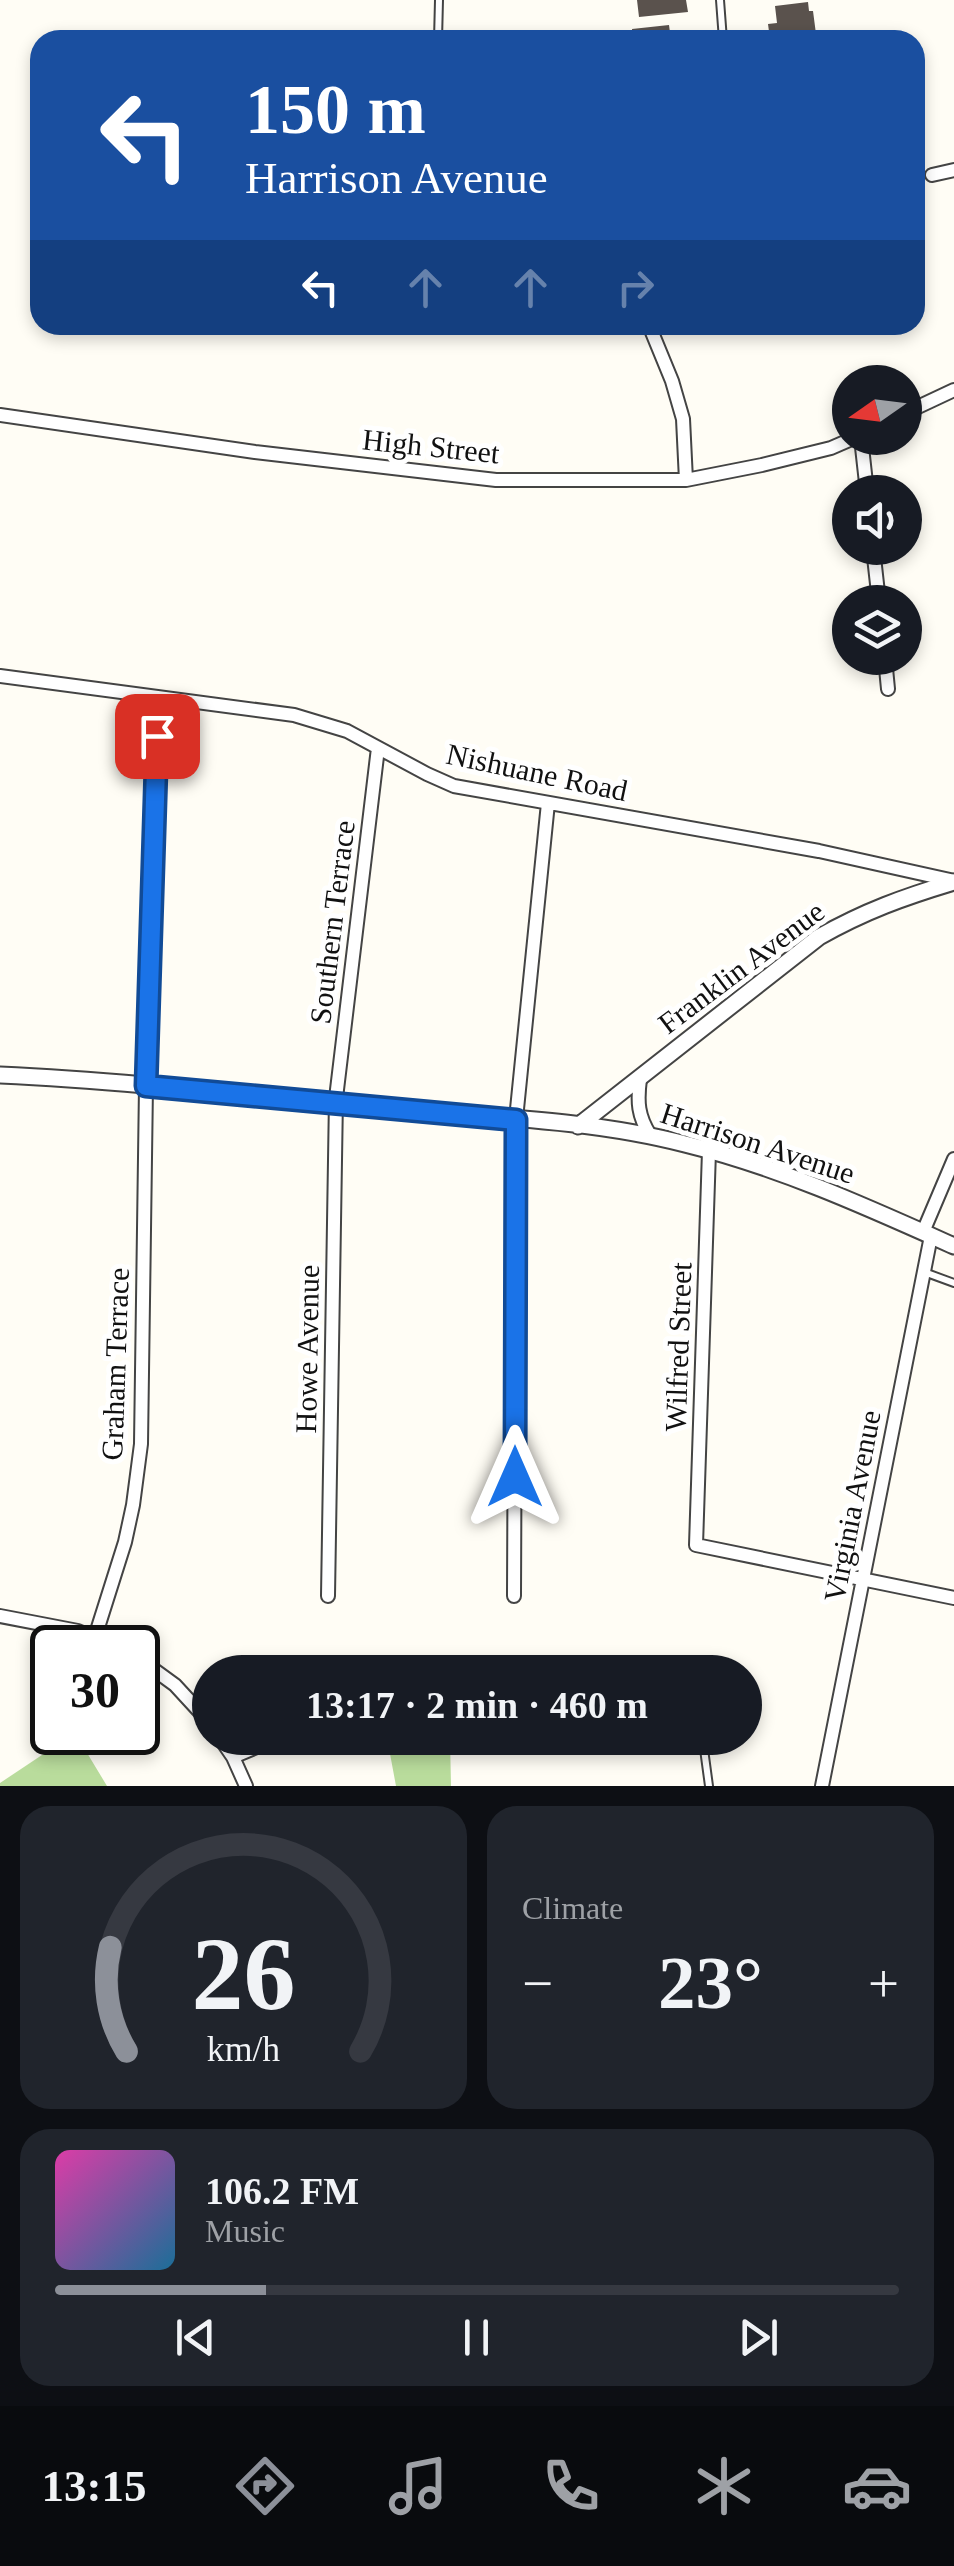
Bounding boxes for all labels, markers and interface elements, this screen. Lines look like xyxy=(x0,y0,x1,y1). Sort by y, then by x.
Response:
icon: left xyxy=(80,70,210,200)
text: 150 m xyxy=(245,71,426,148)
text: Harrison Avenue xyxy=(245,153,548,203)
icon: left xyxy=(293,260,348,315)
icon: ahead xyxy=(398,260,453,315)
icon: ahead xyxy=(503,260,558,315)
icon: right xyxy=(608,260,663,315)
north arrow xyxy=(832,365,922,455)
map controls xyxy=(832,365,922,675)
street label: High Street xyxy=(361,422,502,470)
button: sound xyxy=(832,475,922,565)
button: layers xyxy=(832,585,922,675)
pin xyxy=(115,694,200,779)
icon: arrive xyxy=(130,709,185,764)
street label: Nishuane Road xyxy=(444,737,630,807)
street label: Southern Terrace xyxy=(303,818,361,1026)
street label: Franklin Avenue xyxy=(652,894,830,1040)
street label: Harrison Avenue xyxy=(657,1096,859,1190)
street label: Wilfred Street xyxy=(659,1261,697,1432)
street label: Howe Avenue xyxy=(289,1264,325,1434)
street label: Graham Terrace xyxy=(95,1267,135,1461)
street label: Virginia Avenue xyxy=(817,1407,887,1605)
position arrow xyxy=(463,1425,567,1529)
speed limit sign: 30 xyxy=(30,1625,160,1755)
text: 13:17 · 2 min · 460 m xyxy=(306,1684,648,1726)
text: Climate xyxy=(522,1890,623,1926)
text: 26 xyxy=(192,1916,296,2031)
text: 23° xyxy=(658,1941,763,2024)
text: − xyxy=(522,1953,553,2014)
text: + xyxy=(868,1953,899,2014)
text: km/h xyxy=(207,2029,280,2069)
text: 106.2 FM xyxy=(205,2170,359,2212)
text: Music xyxy=(205,2213,285,2249)
icon: previous xyxy=(168,2310,223,2365)
icon: pause xyxy=(449,2310,504,2365)
icon: next xyxy=(731,2310,786,2365)
icon: directions xyxy=(230,2451,300,2521)
icon: music xyxy=(383,2451,453,2521)
icon: phone xyxy=(536,2451,606,2521)
icon: climate xyxy=(689,2451,759,2521)
icon: car xyxy=(842,2451,912,2521)
text: 13:15 xyxy=(42,2461,147,2511)

